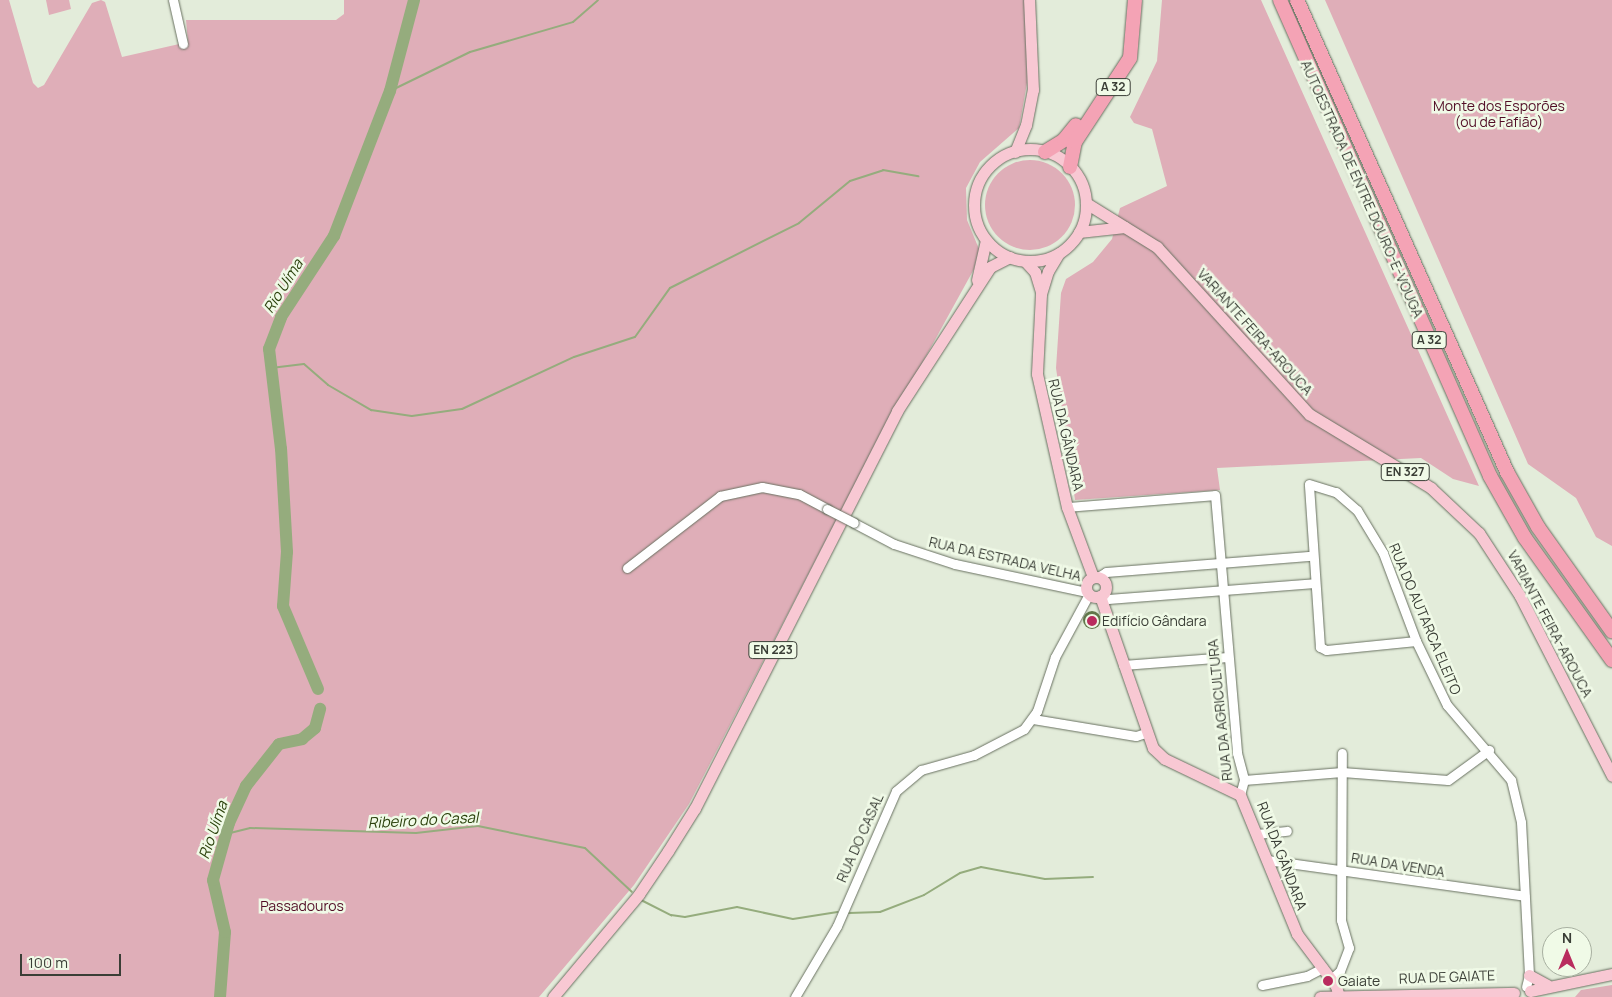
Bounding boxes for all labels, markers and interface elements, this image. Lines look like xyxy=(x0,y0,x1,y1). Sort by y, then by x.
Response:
street label: AUTOESTRADA DE ENTRE DOURO-E-VOUGA xyxy=(1297,58,1427,320)
road number: A 32 xyxy=(1096,77,1130,96)
park label: Monte dos Esporões (ou de Fafião) xyxy=(1433,98,1565,130)
water label: Rio Uíma xyxy=(259,256,307,316)
street label: VARIANTE FEIRA-AROUCA xyxy=(1194,265,1316,399)
road number: A 32 xyxy=(1412,330,1446,350)
street label: RUA DA GÂNDARA xyxy=(1045,377,1087,493)
road number: EN 327 xyxy=(1380,462,1430,482)
street label: RUA DA ESTRADA VELHA xyxy=(927,533,1083,585)
street label: RUA DO AUTARCA ELEITO xyxy=(1386,541,1464,697)
street label: VARIANTE FEIRA-AROUCA xyxy=(1504,548,1596,700)
place label: Edifício Gândara xyxy=(1102,613,1206,629)
marker: Edifício Gândara xyxy=(1086,615,1098,627)
street label: RUA DA AGRICULTURA xyxy=(1204,638,1236,782)
road number: EN 223 xyxy=(748,640,798,660)
street label: RUA DO CASAL xyxy=(833,791,887,885)
water label: Rio Uíma xyxy=(195,799,231,861)
street label: RUA DA GÂNDARA xyxy=(1254,800,1310,912)
water label: Ribeiro do Casal xyxy=(367,808,479,832)
street label: RUA DA VENDA xyxy=(1350,849,1446,881)
park label: Passadouros xyxy=(260,898,344,914)
north arrow xyxy=(1542,927,1592,977)
text: N xyxy=(1562,928,1572,947)
scale bar xyxy=(22,944,124,976)
text: 100 m xyxy=(28,952,68,973)
street label: RUA DE GAIATE xyxy=(1399,967,1495,987)
place label: Gaiate xyxy=(1338,973,1380,989)
marker: Gaiate xyxy=(1322,975,1334,987)

